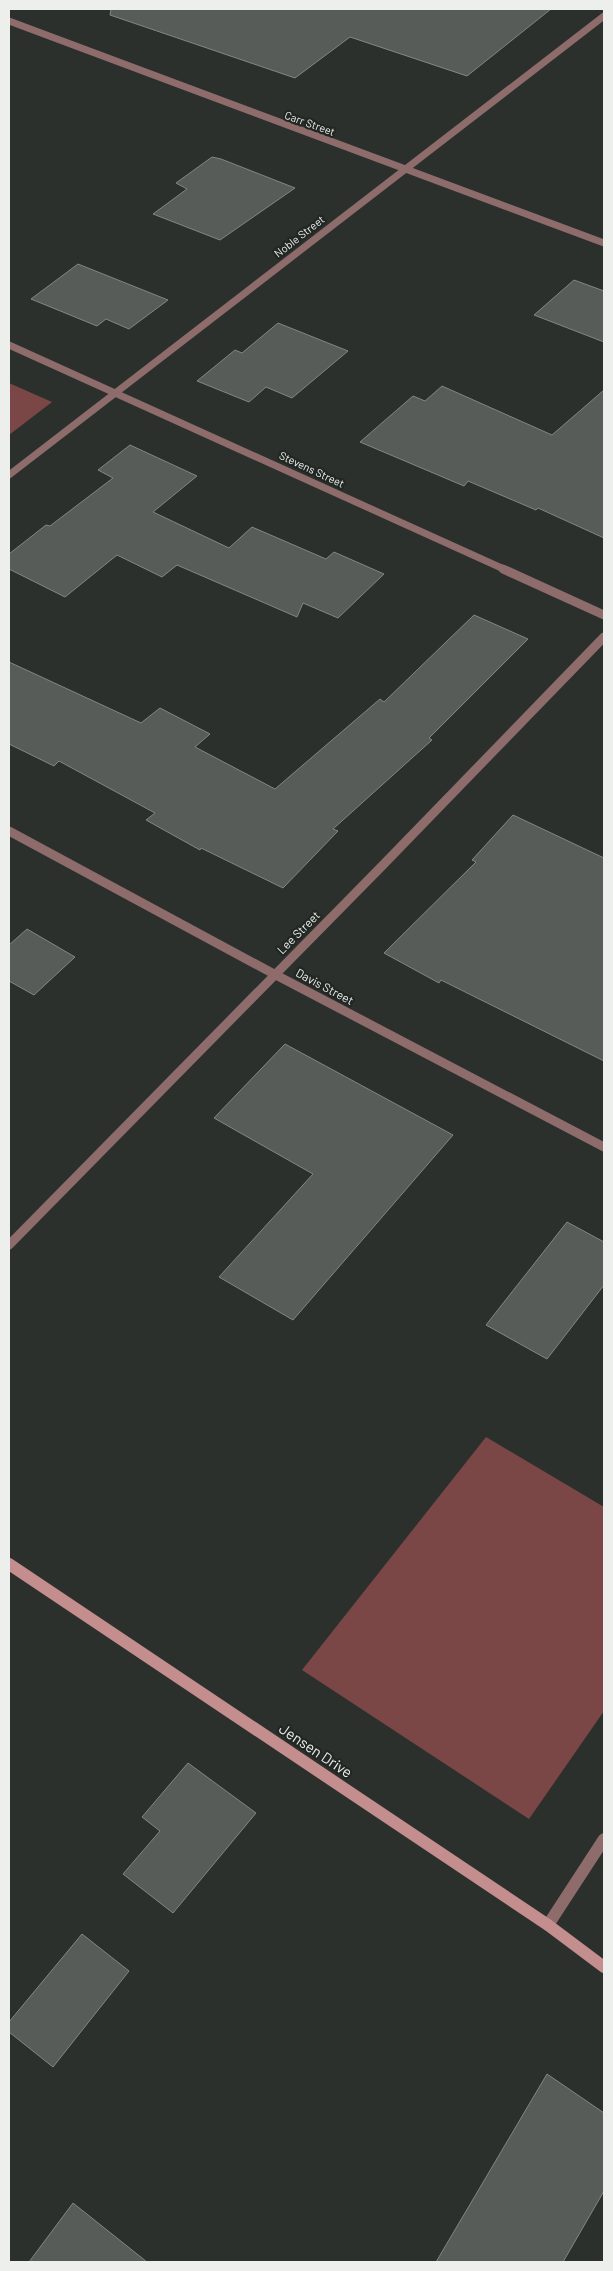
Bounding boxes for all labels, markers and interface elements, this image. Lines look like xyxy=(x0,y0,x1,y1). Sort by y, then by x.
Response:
street label: Carr Street xyxy=(283,108,337,138)
street label: Noble Street xyxy=(271,212,327,260)
street label: Stevens Street xyxy=(277,448,347,490)
street label: Lee Street xyxy=(274,908,322,956)
street label: Davis Street xyxy=(294,965,356,1007)
street label: Jensen Drive xyxy=(276,1719,356,1781)

